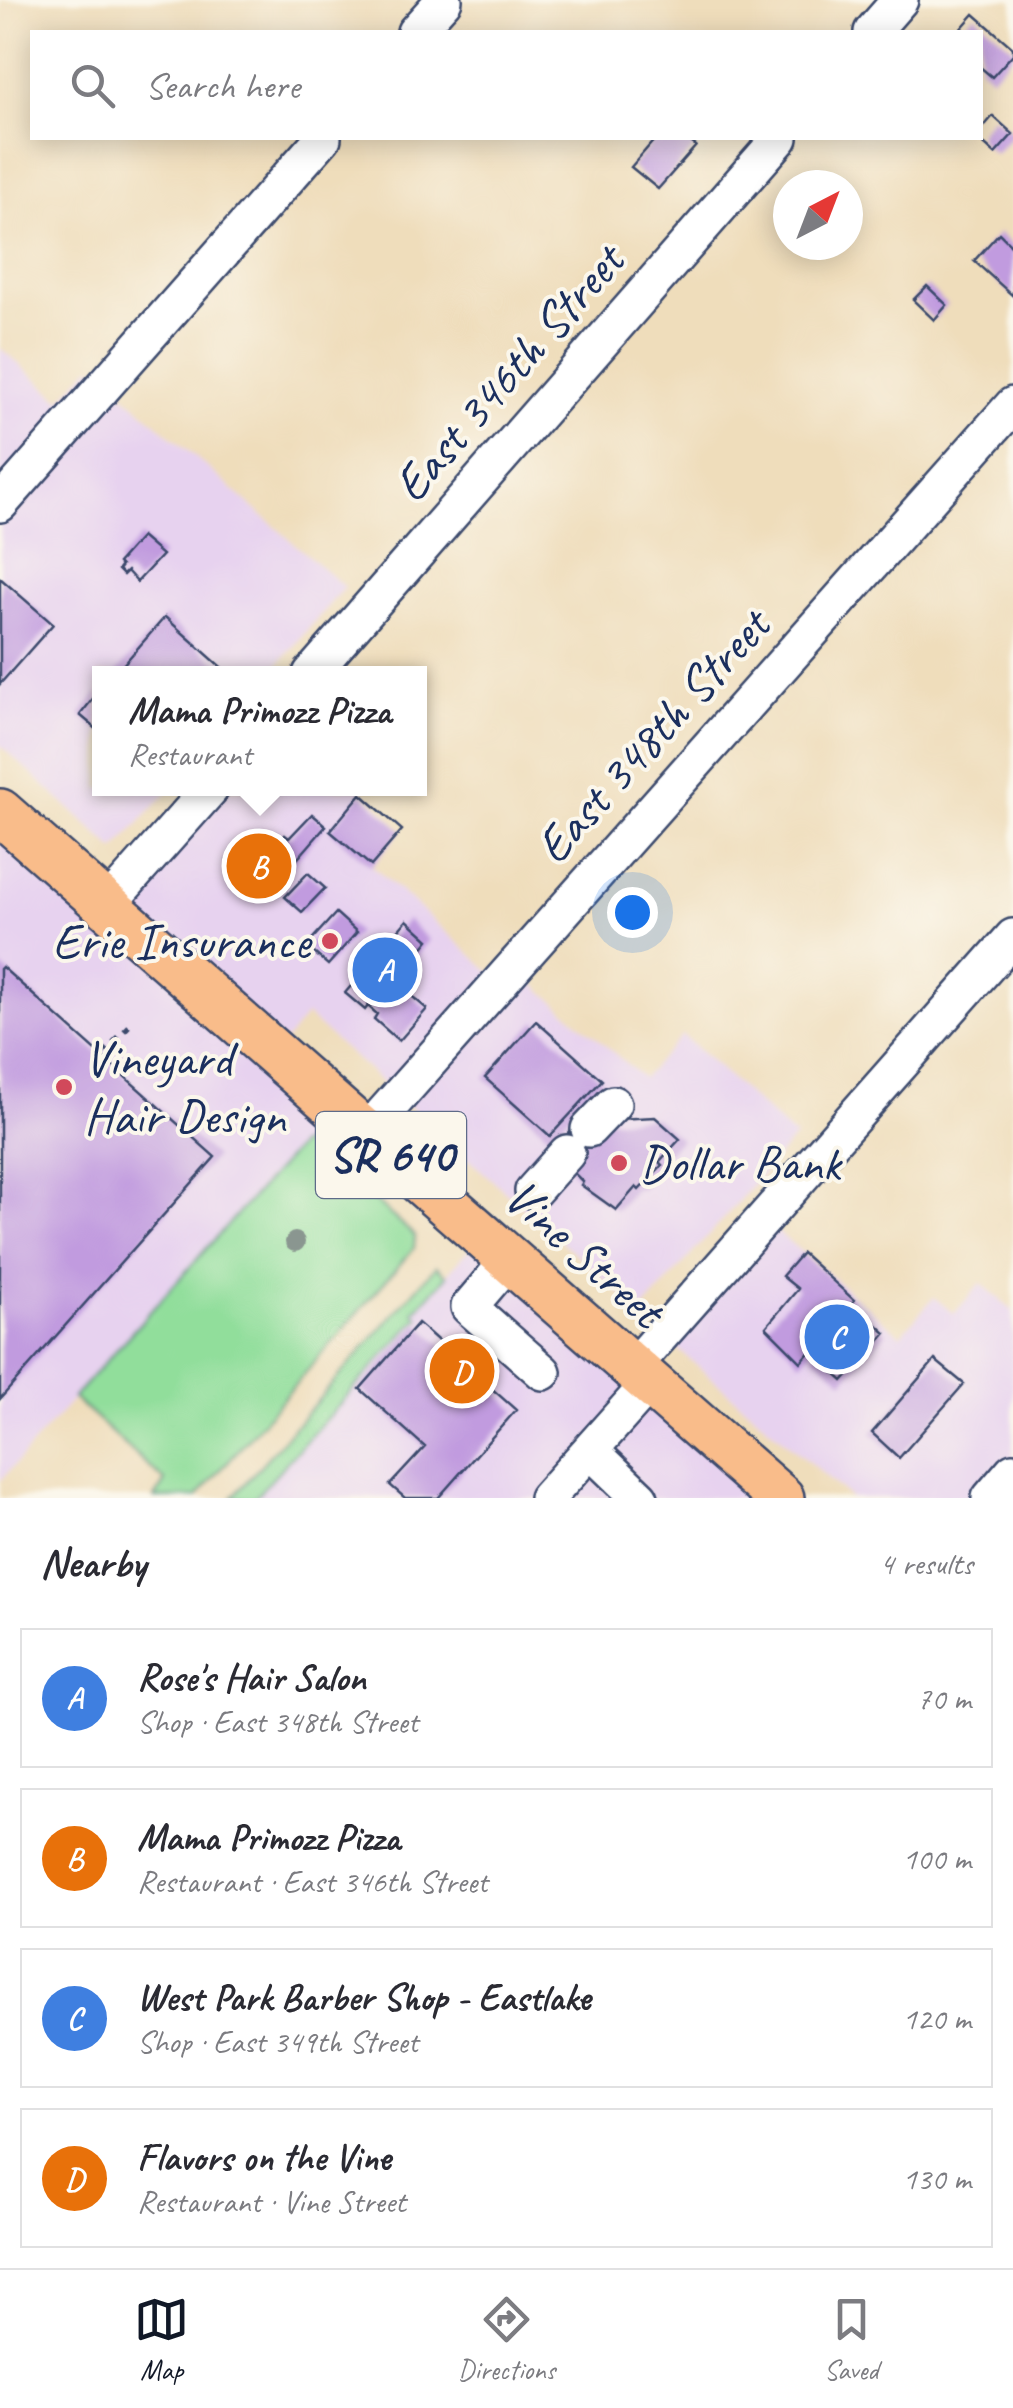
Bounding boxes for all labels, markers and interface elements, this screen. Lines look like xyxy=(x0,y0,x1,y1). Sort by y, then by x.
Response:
search box xyxy=(30,30,983,140)
icon: search xyxy=(65,58,120,113)
text: Search here xyxy=(145,62,300,109)
north arrow xyxy=(773,170,863,260)
street label: East 346th Street xyxy=(379,228,640,515)
street label: East 348th Street xyxy=(521,592,786,876)
popup xyxy=(92,666,427,796)
text: Mama Primozz Pizza xyxy=(128,687,391,734)
text: Restaurant xyxy=(128,734,252,775)
pin: B xyxy=(226,828,292,904)
your location xyxy=(607,887,658,938)
place label: Erie Insurance xyxy=(53,910,313,973)
marker: Erie Insurance xyxy=(319,930,341,952)
pin: A xyxy=(352,932,418,1008)
place label: Vineyard Hair Design xyxy=(84,1027,287,1148)
marker: Vineyard Hair Design xyxy=(53,1076,75,1098)
road number: SR 640 xyxy=(316,1112,466,1198)
place label: Dollar Bank xyxy=(639,1132,843,1195)
marker: Dollar Bank xyxy=(608,1152,630,1174)
street label: Vine Street xyxy=(491,1165,680,1344)
pin: C xyxy=(804,1300,870,1374)
pin: D xyxy=(430,1334,494,1408)
text: Nearby xyxy=(40,1537,146,1590)
text: 4 results xyxy=(879,1543,973,1584)
text: Rose's Hair Salon xyxy=(137,1654,366,1701)
text: A xyxy=(66,1678,83,1719)
text: 70 m xyxy=(917,1678,971,1719)
text: Shop · East 348th Street xyxy=(137,1701,418,1742)
text: Mama Primozz Pizza xyxy=(137,1814,400,1861)
text: B xyxy=(66,1838,83,1879)
text: 100 m xyxy=(902,1838,971,1879)
text: Restaurant · East 346th Street xyxy=(137,1861,488,1902)
text: West Park Barber Shop - Eastlake xyxy=(137,1974,590,2021)
text: C xyxy=(67,1998,82,2039)
text: 120 m xyxy=(902,1998,971,2039)
text: Shop · East 349th Street xyxy=(137,2021,418,2062)
text: Flavors on the Vine xyxy=(137,2134,391,2181)
text: D xyxy=(65,2158,84,2199)
text: 130 m xyxy=(902,2158,971,2199)
text: Restaurant · Vine Street xyxy=(137,2181,406,2222)
tab: Map xyxy=(134,2292,189,2387)
tab: Directions xyxy=(458,2292,555,2387)
tab: Saved xyxy=(824,2292,879,2387)

